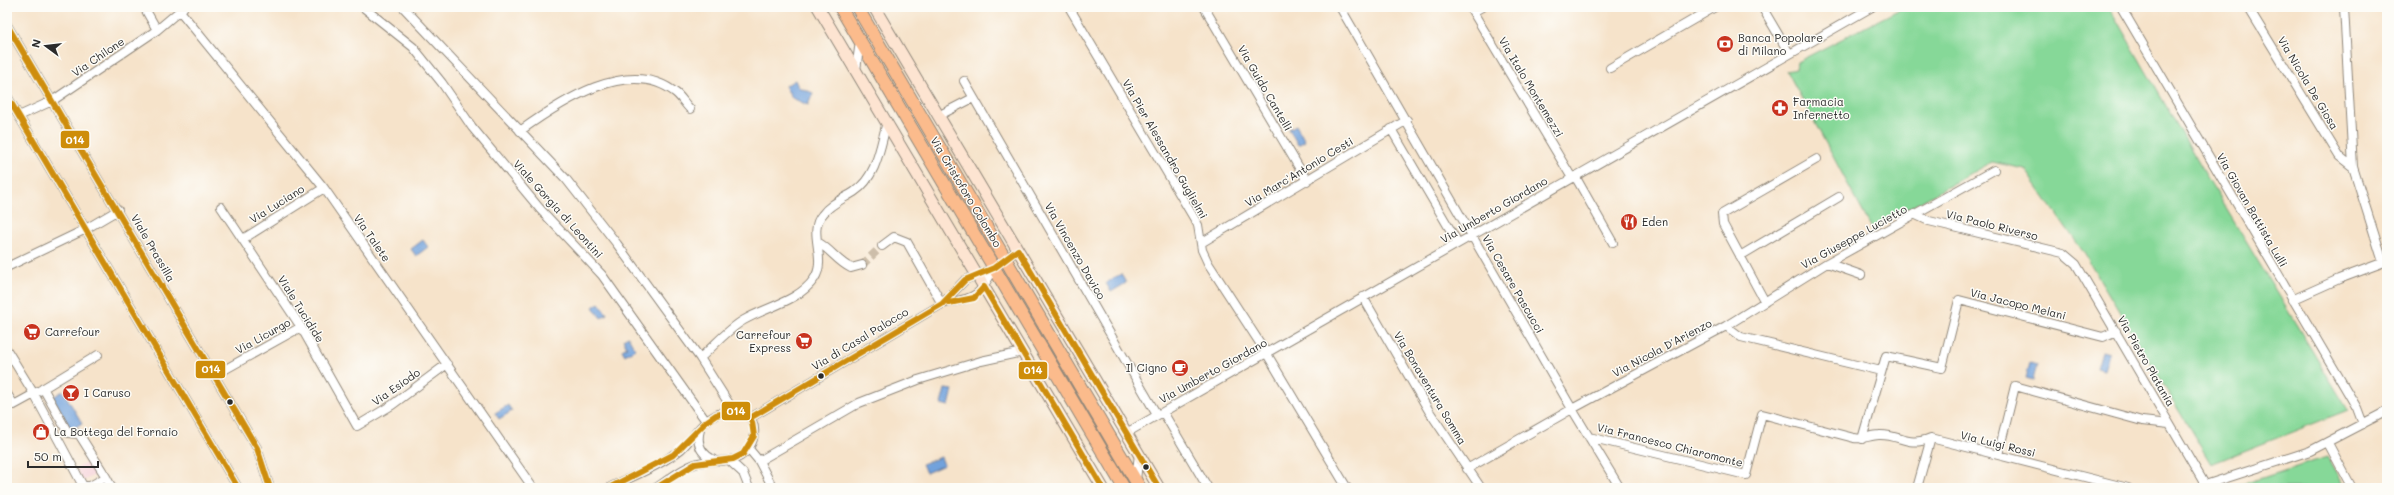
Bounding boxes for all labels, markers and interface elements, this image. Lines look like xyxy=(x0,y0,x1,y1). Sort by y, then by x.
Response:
north arrow xyxy=(26,26,66,66)
place label: Banca Popolare di Milano xyxy=(1738,30,1823,58)
street label: Via Chilone xyxy=(68,33,127,80)
street label: Via Nicola De Giosa xyxy=(2275,33,2342,132)
street label: Via Italo Montemezzi xyxy=(1496,34,1567,140)
bank icon: Banca Popolare di Milano xyxy=(1715,34,1735,54)
text: N xyxy=(28,37,44,49)
street label: Via Guido Cantelli xyxy=(1235,42,1296,133)
street label: Via Pier Alessandro Guglielmi xyxy=(1119,76,1212,221)
place label: Farmacia Infernetto xyxy=(1793,94,1850,122)
pharmacy icon: Farmacia Infernetto xyxy=(1770,98,1790,118)
line badge: 014 xyxy=(60,130,90,149)
text: 014 xyxy=(66,132,84,147)
street label: Via Marc'Antonio Cesti xyxy=(1242,133,1356,210)
street label: Via Cristoforo Colombo xyxy=(927,134,1006,250)
street label: Via Giovan Battista Lulli xyxy=(2214,150,2291,269)
street label: Viale Gorgia di Leontini xyxy=(510,156,607,261)
street label: Via Umberto Giordano xyxy=(1438,173,1550,246)
street label: Via Luciano xyxy=(247,181,307,226)
street label: Via Vincenzo Davico xyxy=(1042,200,1110,302)
street label: Via Giuseppe Lucietto xyxy=(1798,201,1910,272)
street label: Via Paolo Riverso xyxy=(1945,206,2040,243)
street label: Viale Prassilla xyxy=(128,211,179,284)
street label: Via Talete xyxy=(350,211,394,265)
restaurant icon: Eden xyxy=(1619,212,1639,232)
place label: Eden xyxy=(1642,214,1668,229)
street label: Via Cesare Pascucci xyxy=(1479,232,1548,336)
street label: Viale Tucidide xyxy=(275,272,328,345)
street label: Via Jacopo Melani xyxy=(1969,284,2068,323)
street label: Via di Casal Palocco xyxy=(809,304,911,373)
street label: Via Pietro Platania xyxy=(2114,313,2179,409)
street label: Via Licurgo xyxy=(233,314,293,357)
street label: Via Nicola D'Arienzo xyxy=(1609,315,1714,380)
supermarket icon: Carrefour xyxy=(22,322,42,342)
place label: Carrefour xyxy=(45,324,100,339)
place label: Carrefour Express xyxy=(736,327,791,355)
street label: Via Bonaventura Somma xyxy=(1391,328,1470,447)
supermarket icon: Carrefour Express xyxy=(794,331,814,351)
street label: Via Umberto Giordano xyxy=(1156,334,1270,406)
cafe icon: Il Cigno xyxy=(1170,358,1190,378)
line badge: 014 xyxy=(195,360,226,379)
place label: Il Cigno xyxy=(1126,360,1167,375)
text: 014 xyxy=(202,361,220,376)
line badge: 014 xyxy=(1018,361,1048,380)
text: 014 xyxy=(1024,362,1042,377)
street label: Via Esiodo xyxy=(369,364,423,409)
unlabelled marker xyxy=(816,371,826,381)
bar icon: I Caruso xyxy=(61,383,81,403)
place label: I Caruso xyxy=(84,385,131,400)
unlabelled marker xyxy=(225,397,235,407)
line badge: 014 xyxy=(721,401,751,421)
text: 014 xyxy=(727,403,745,418)
street label: Via Francesco Chiaromonte xyxy=(1596,419,1745,470)
shop icon: La Bottega del Fornaio xyxy=(31,422,51,442)
place label: La Bottega del Fornaio xyxy=(54,424,178,439)
street label: Via Luigi Rossi xyxy=(1959,427,2037,460)
scale bar xyxy=(28,443,98,469)
text: 50 m xyxy=(34,448,62,464)
unlabelled marker xyxy=(1141,462,1151,472)

